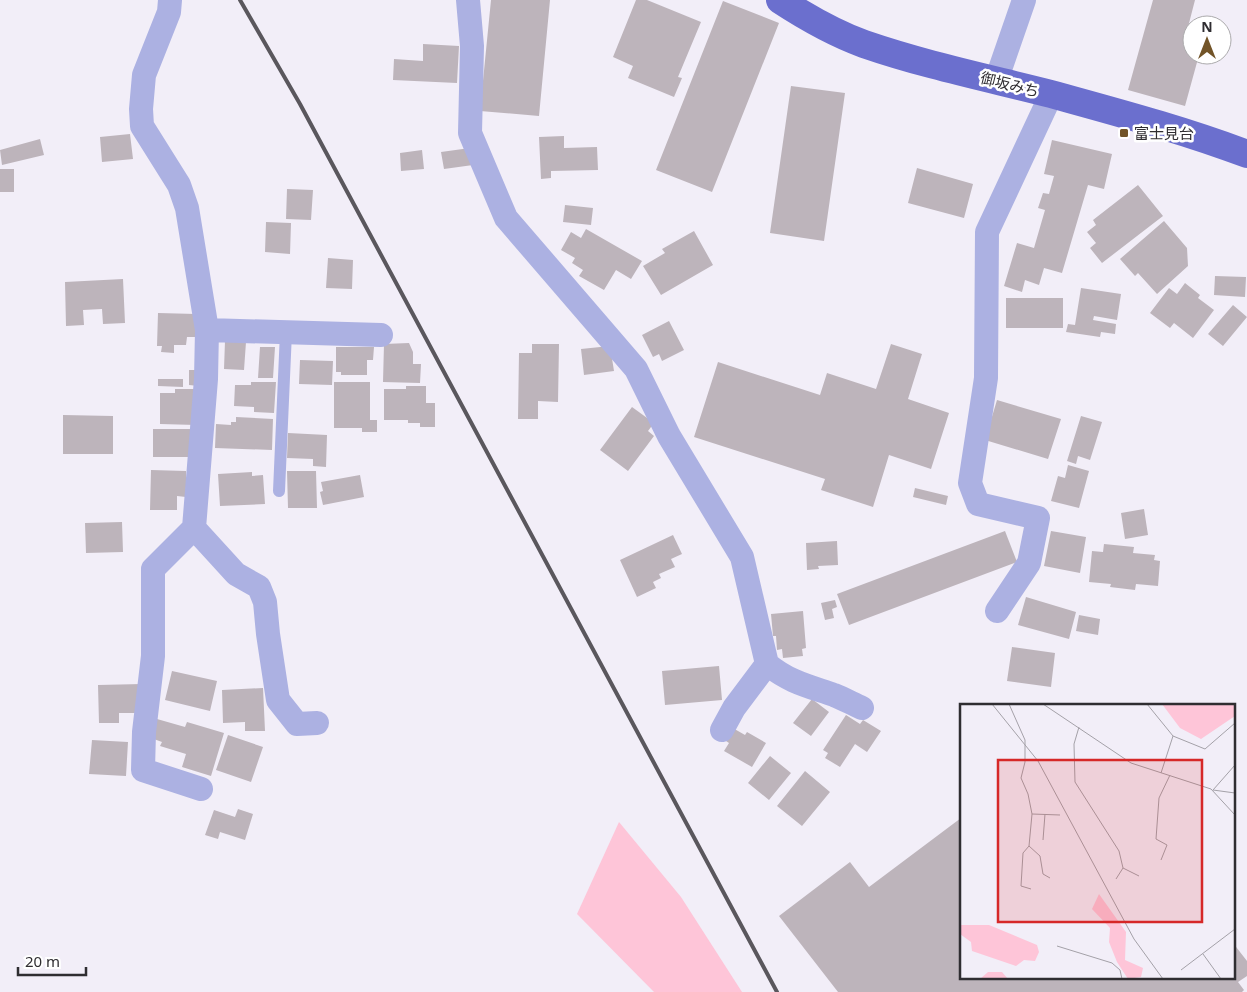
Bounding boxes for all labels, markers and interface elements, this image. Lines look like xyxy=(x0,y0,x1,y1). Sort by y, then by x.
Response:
north arrow xyxy=(1182,15,1232,65)
text: N xyxy=(1201,17,1213,36)
street label: 御坂みち xyxy=(978,67,1042,101)
place label: 富士見台 xyxy=(1134,123,1194,143)
marker: 富士見台 xyxy=(1118,127,1130,139)
inset map xyxy=(960,704,1234,980)
scale bar xyxy=(18,944,85,976)
text: 20 m xyxy=(25,951,60,971)

